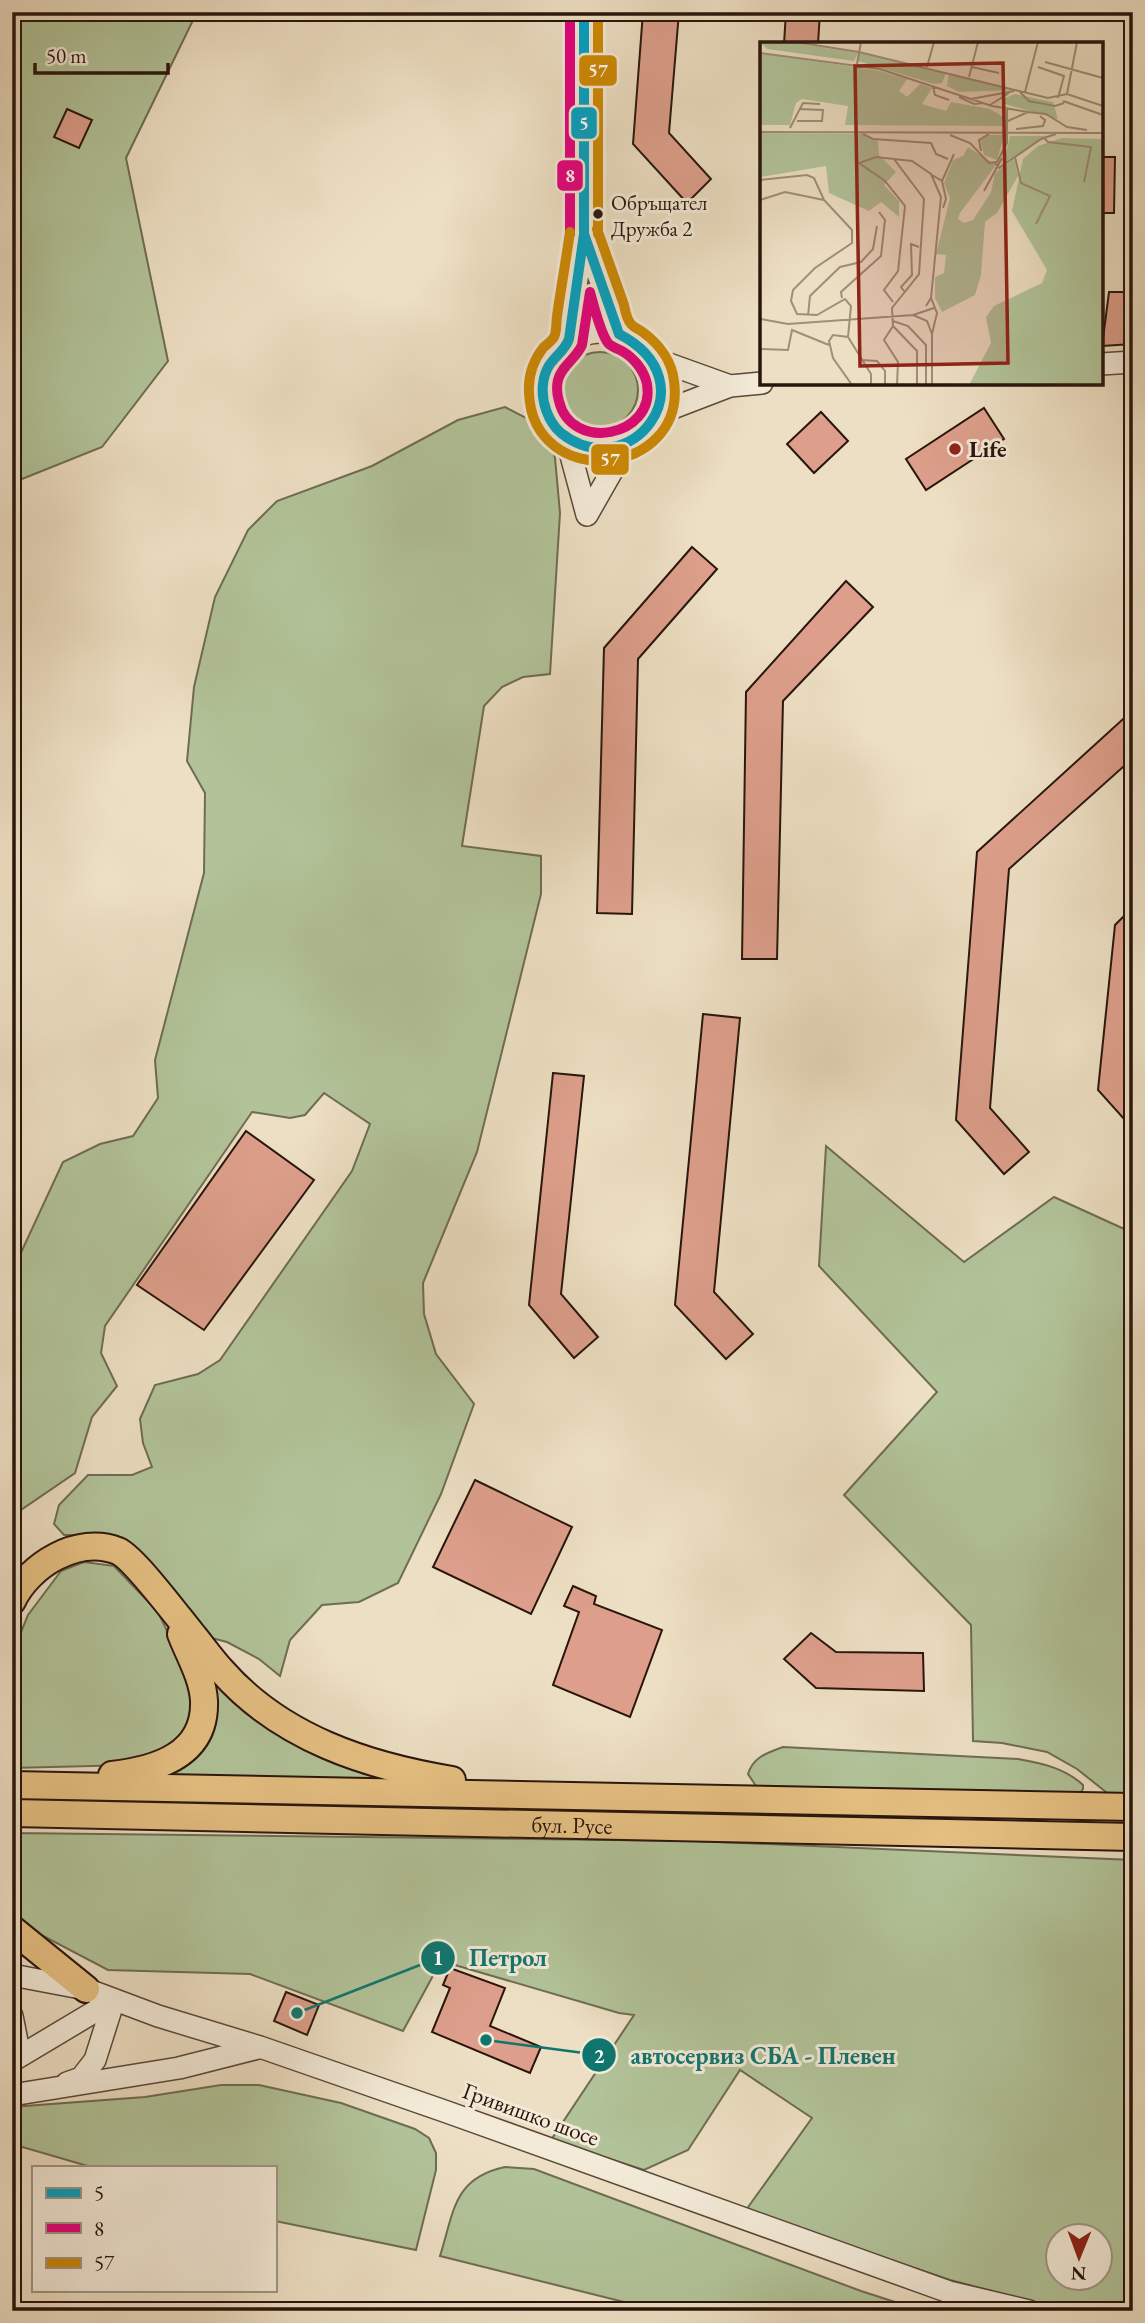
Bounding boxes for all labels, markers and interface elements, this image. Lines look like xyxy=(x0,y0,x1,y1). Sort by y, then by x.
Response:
scale bar xyxy=(35,32,168,76)
text: 50 m xyxy=(46,42,87,69)
inset map xyxy=(760,42,1103,385)
line badge: 57 xyxy=(578,54,618,87)
text: 57 xyxy=(588,58,609,83)
line badge: 5 xyxy=(570,106,598,140)
text: 5 xyxy=(579,111,589,136)
line badge: 8 xyxy=(556,159,584,192)
text: 8 xyxy=(565,163,575,188)
place label: Обръщател Дружба 2 xyxy=(611,189,707,242)
marker: Обръщател Дружба 2 xyxy=(591,207,605,221)
place label: Life xyxy=(969,434,1007,464)
marker: Life xyxy=(947,441,963,457)
line badge: 57 xyxy=(590,443,630,476)
text: 57 xyxy=(600,447,621,472)
street label: бул. Русе xyxy=(531,1809,613,1841)
callout: Петрол xyxy=(421,1935,561,1980)
text: Петрол xyxy=(469,1942,547,1973)
text: 1 xyxy=(432,1944,444,1971)
callout: автосервиз СБА - Плевен xyxy=(581,2033,909,2078)
text: автосервиз СБА - Плевен xyxy=(630,2040,896,2071)
text: 2 xyxy=(593,2042,605,2069)
street label: Гривишко шосе xyxy=(459,2075,603,2153)
legend xyxy=(32,2166,276,2292)
text: 5 xyxy=(94,2179,104,2206)
text: 8 xyxy=(94,2215,104,2242)
north arrow xyxy=(1044,2222,1114,2292)
text: 57 xyxy=(94,2249,115,2276)
text: N xyxy=(1070,2261,1087,2286)

